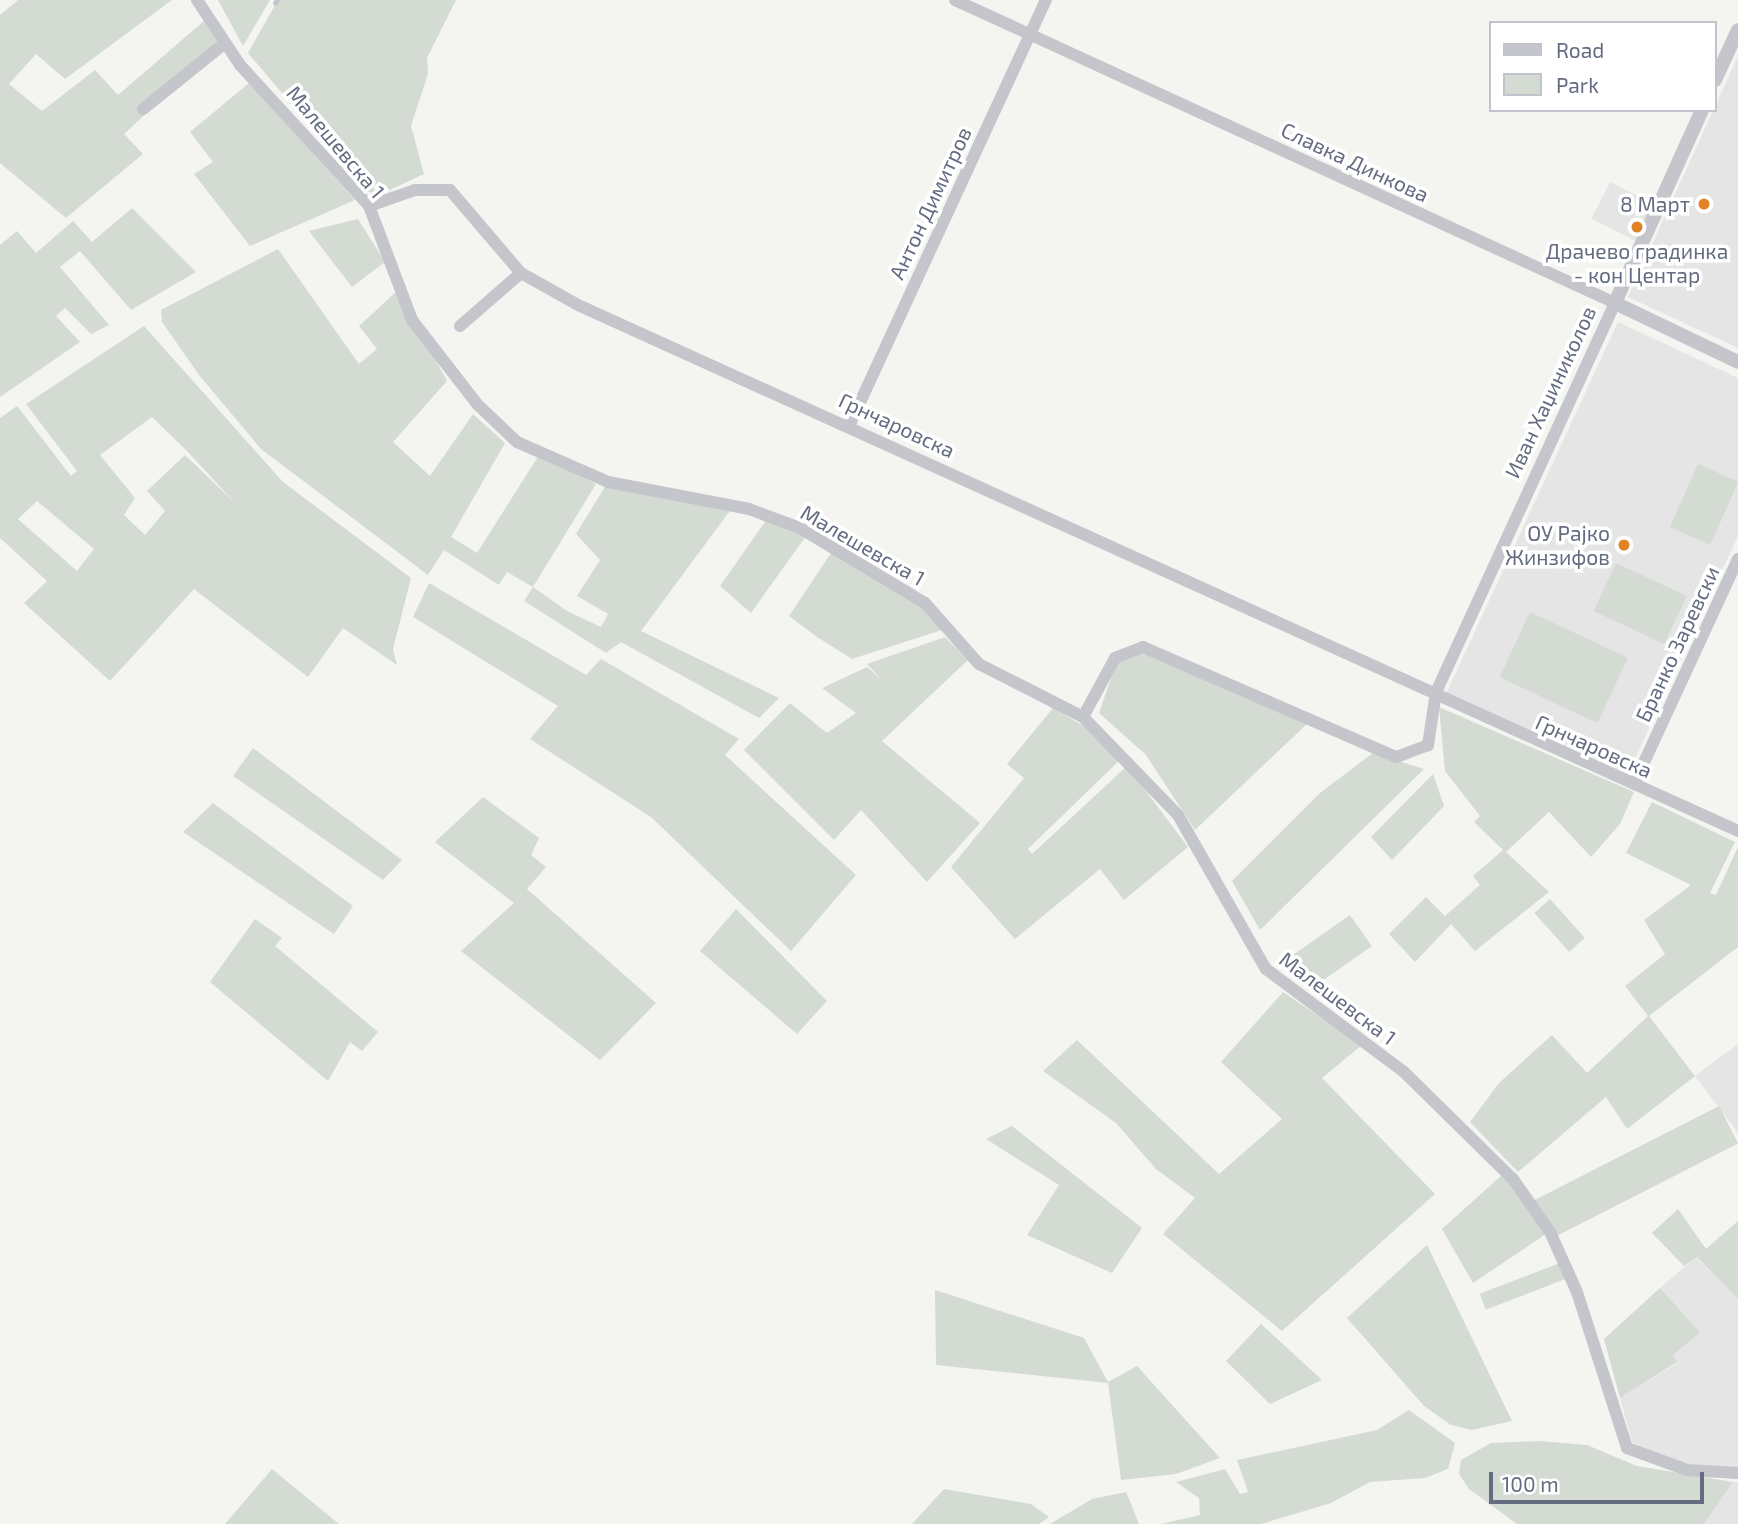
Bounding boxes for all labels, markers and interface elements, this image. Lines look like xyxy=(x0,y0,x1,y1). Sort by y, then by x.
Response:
legend xyxy=(1490,21,1717,112)
text: Road xyxy=(1556,37,1604,62)
text: Park xyxy=(1556,72,1599,97)
street label: Малешевска 1 xyxy=(282,81,390,203)
street label: Славка Динкова xyxy=(1277,117,1433,207)
street label: Антон Димитров xyxy=(884,123,976,283)
place label: 8 Март xyxy=(1620,191,1690,217)
marker: 8 Март xyxy=(1696,196,1712,212)
marker: Драчево градинка - кон Центар xyxy=(1629,219,1645,235)
place label: Драчево градинка - кон Центар xyxy=(1546,238,1728,288)
street label: Иван Хаџиниколов xyxy=(1499,302,1601,482)
street label: Грнчаровска xyxy=(835,387,959,463)
street label: Малешевска 1 xyxy=(796,499,930,591)
place label: ОУ Рајко Жинзифов xyxy=(1505,520,1610,570)
marker: ОУ Рајко Жинзифов xyxy=(1616,537,1632,553)
street label: Бранко Заревски xyxy=(1630,562,1724,726)
street label: Грнчаровска xyxy=(1532,709,1656,783)
street label: Малешевска 1 xyxy=(1275,946,1401,1050)
scale bar xyxy=(1493,1458,1708,1502)
text: 100 m xyxy=(1502,1471,1559,1496)

